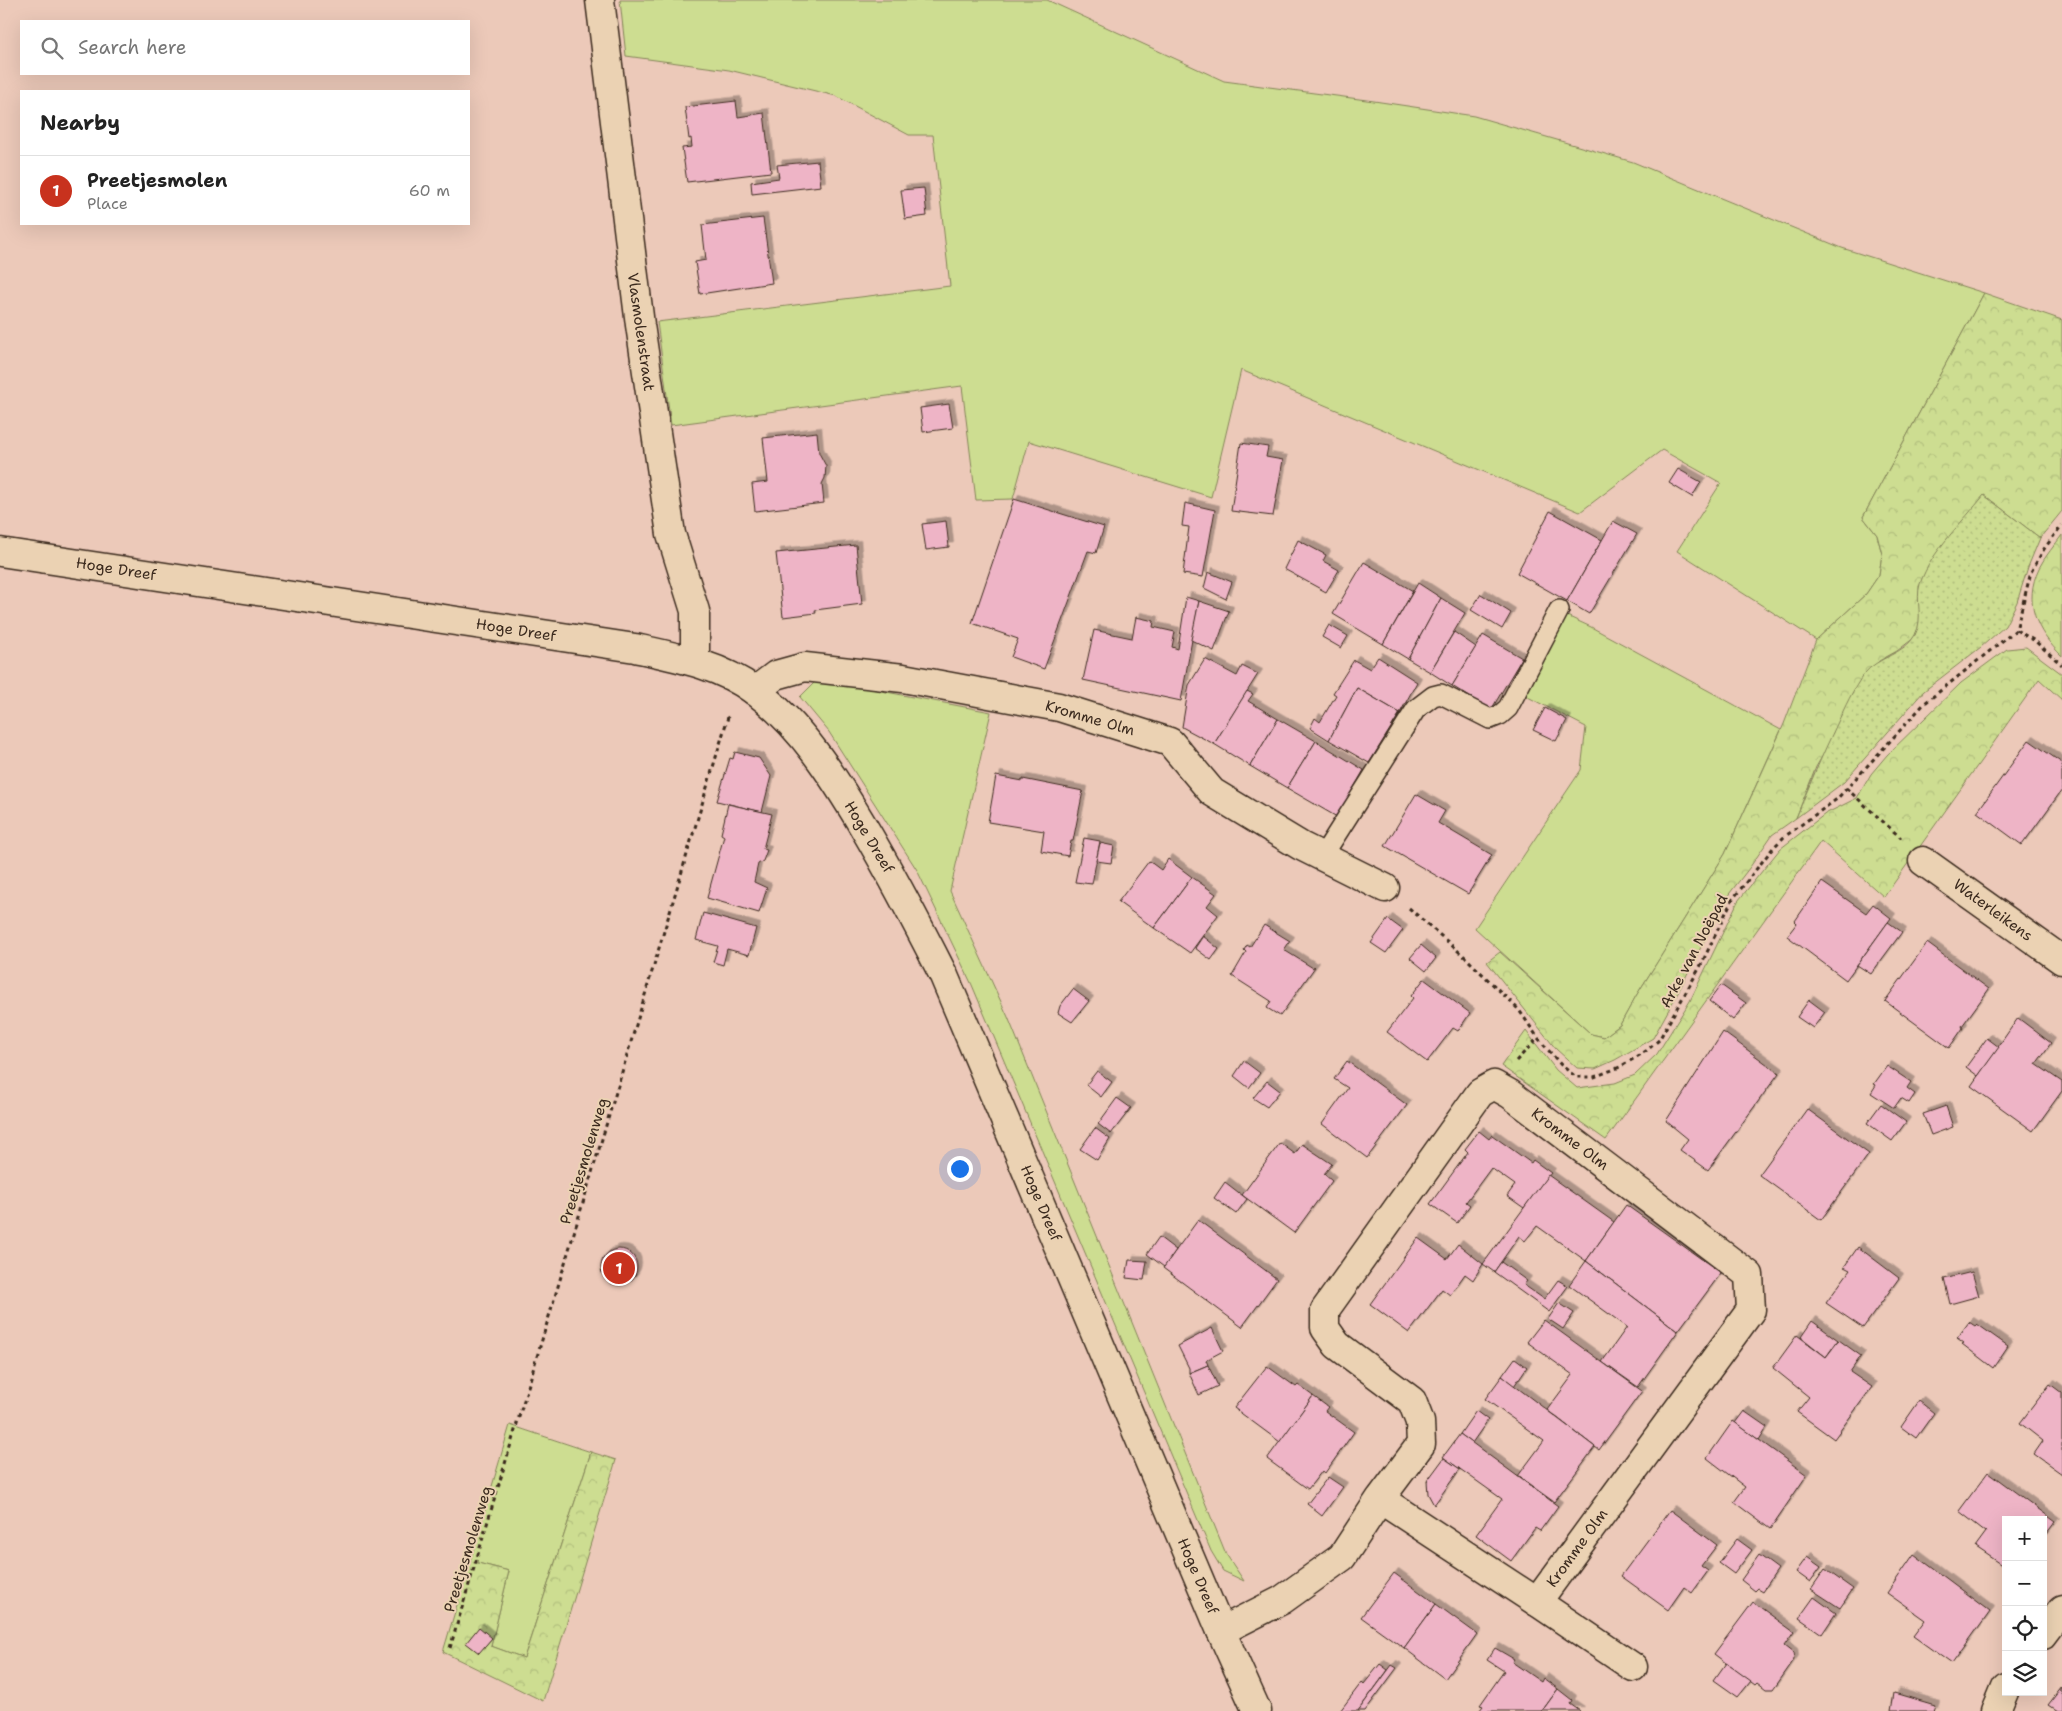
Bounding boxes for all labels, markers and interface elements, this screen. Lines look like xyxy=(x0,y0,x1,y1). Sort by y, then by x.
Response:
search box xyxy=(20,20,470,75)
icon: search xyxy=(38,34,66,62)
text: Search here xyxy=(78,35,187,60)
text: Nearby xyxy=(40,109,120,137)
text: Preetjesmolen xyxy=(87,168,227,193)
text: 1 xyxy=(52,180,60,201)
text: 60 m xyxy=(409,180,450,201)
text: Place xyxy=(87,193,128,214)
street label: Vlasmolenstraat xyxy=(623,271,659,393)
street label: Hoge Dreef xyxy=(74,553,158,585)
street label: Hoge Dreef xyxy=(474,614,558,646)
street label: Kromme Olm xyxy=(1043,696,1137,740)
street label: Hoge Dreef xyxy=(840,797,899,877)
street label: Waterleikens xyxy=(1949,874,2037,946)
street label: Arke van Noëpad xyxy=(1656,890,1733,1011)
street label: Preetjesmolenweg xyxy=(555,1095,613,1227)
street label: Kromme Olm xyxy=(1527,1103,1613,1175)
your location xyxy=(947,1156,973,1182)
street label: Hoge Dreef xyxy=(1016,1162,1066,1245)
pin: 1 xyxy=(603,1249,635,1287)
street label: Preetjesmolenweg xyxy=(439,1483,497,1615)
street label: Kromme Olm xyxy=(1542,1505,1612,1591)
map controls xyxy=(2002,1516,2047,1696)
button: + xyxy=(2002,1516,2047,1561)
street label: Hoge Dreef xyxy=(1173,1535,1223,1618)
button: − xyxy=(2002,1561,2047,1606)
button: locate xyxy=(2002,1606,2047,1651)
button: layers xyxy=(2002,1651,2047,1696)

